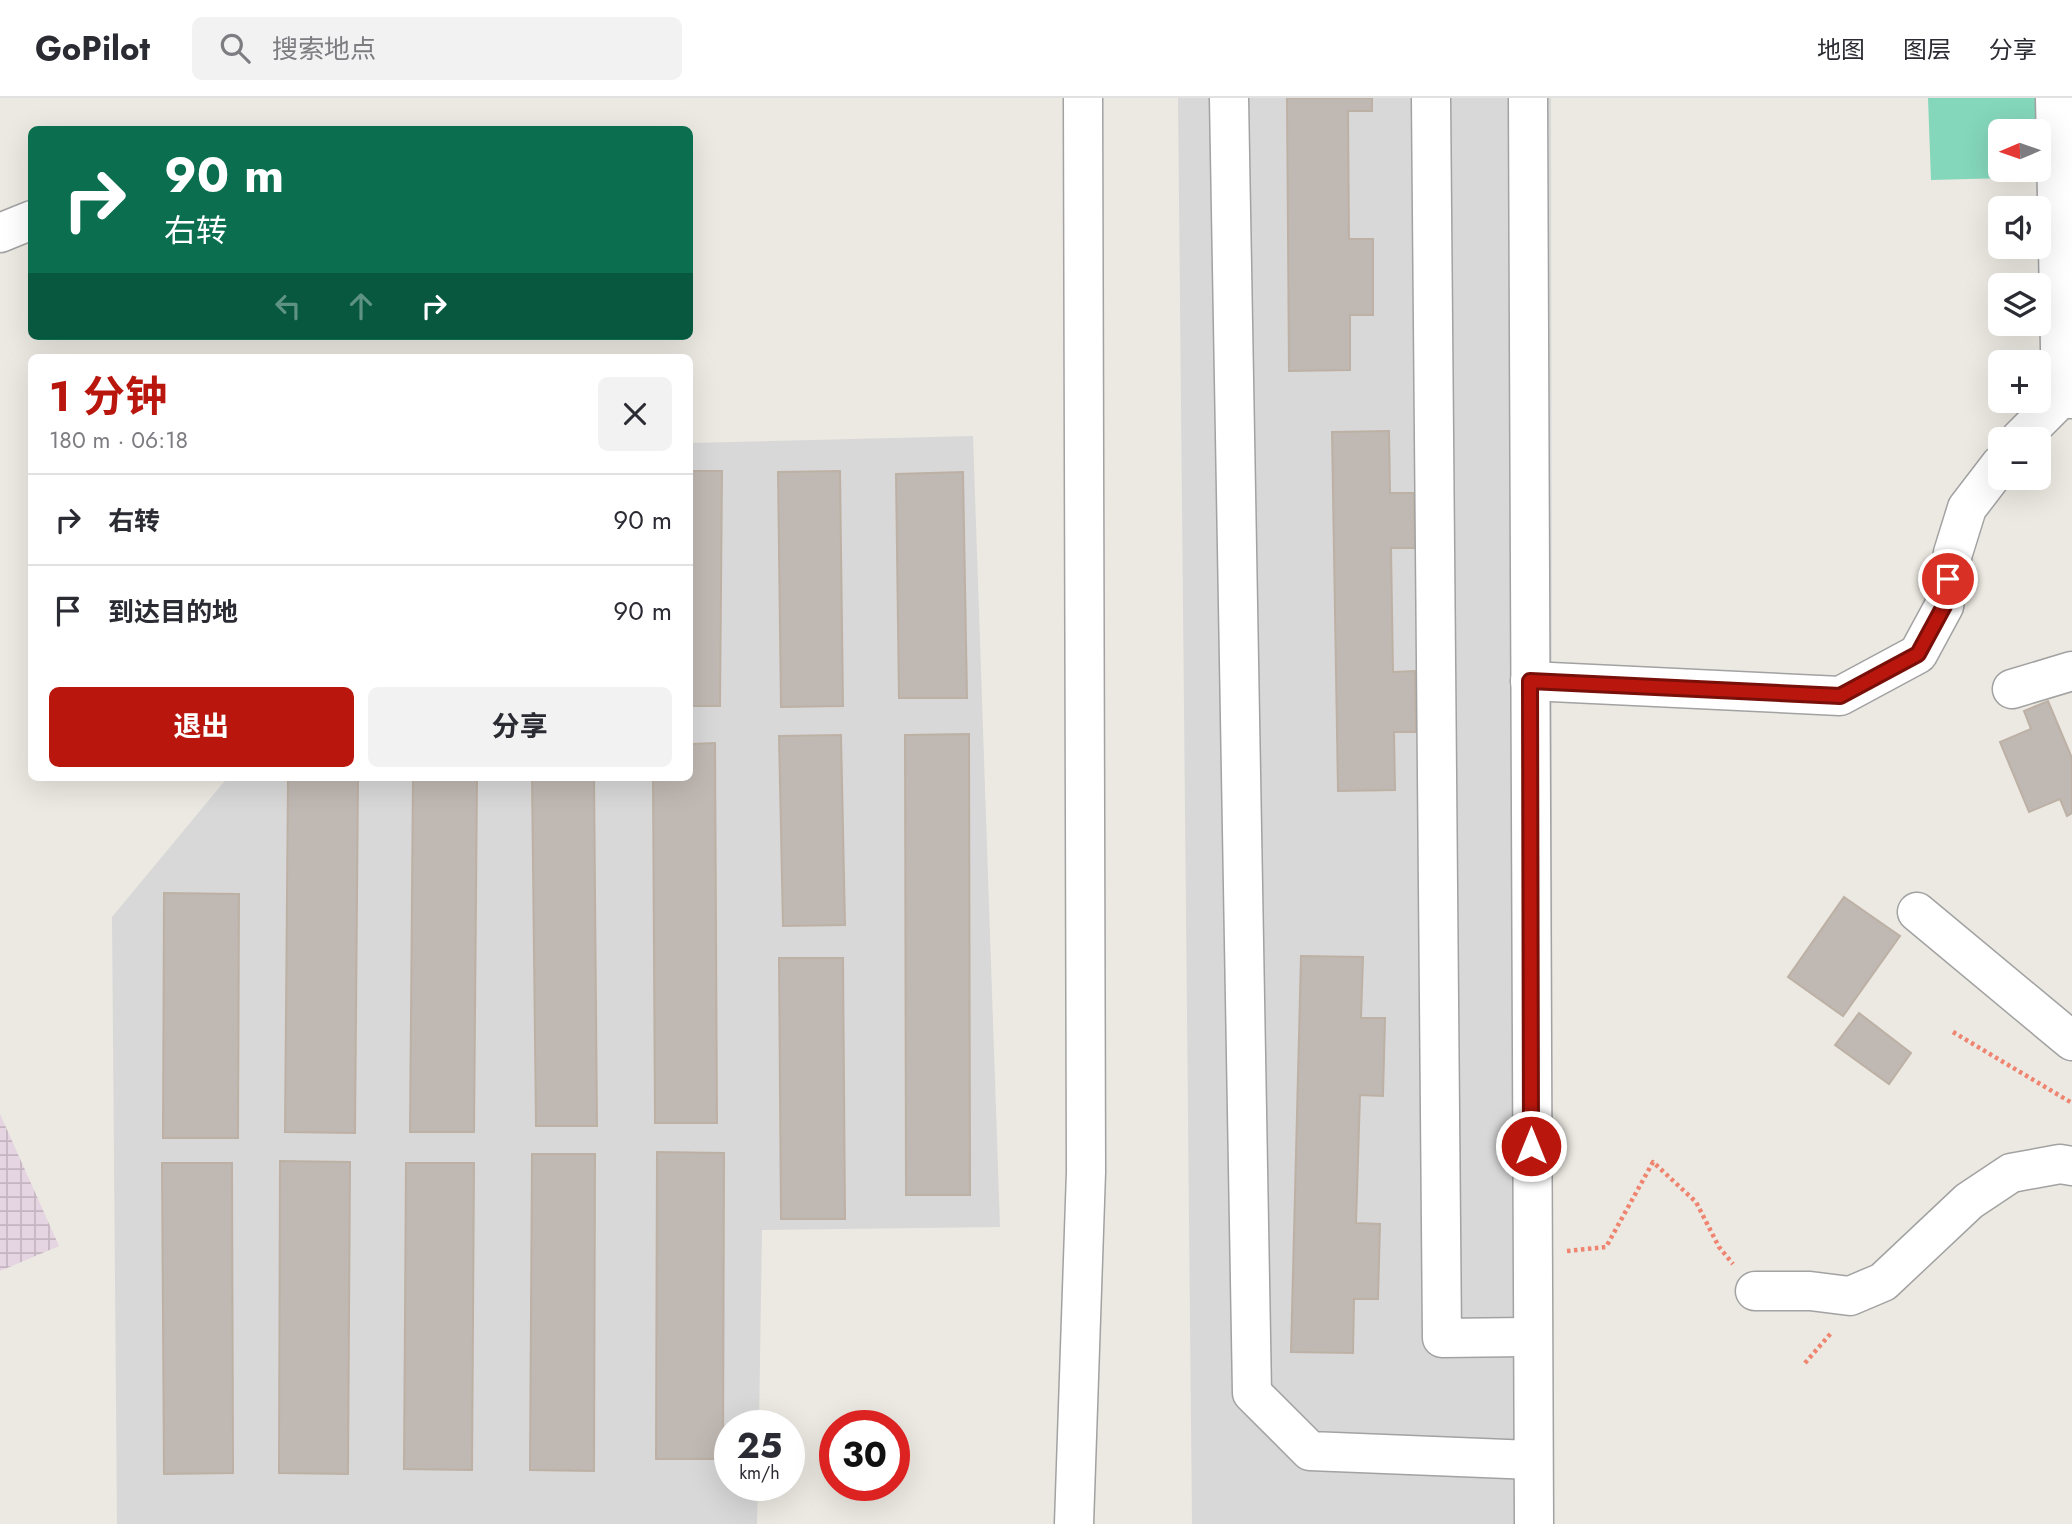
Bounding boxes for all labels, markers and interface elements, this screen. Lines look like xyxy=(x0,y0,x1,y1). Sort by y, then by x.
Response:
search box xyxy=(192,17,682,80)
text: GoPilot xyxy=(35,25,150,72)
icon: search xyxy=(216,29,254,67)
text: 搜索地点 xyxy=(272,30,376,68)
text: 地图 xyxy=(1817,32,1865,67)
text: 图层 xyxy=(1903,32,1951,67)
text: 分享 xyxy=(1989,32,2037,67)
north arrow xyxy=(1988,119,2051,182)
map controls xyxy=(1988,119,2051,490)
text: 90 m xyxy=(164,140,284,210)
icon: right xyxy=(49,154,140,245)
button: sound xyxy=(1988,196,2051,259)
text: 右转 xyxy=(164,208,228,254)
button: layers xyxy=(1988,273,2051,336)
icon: left xyxy=(269,287,307,325)
icon: ahead xyxy=(342,287,380,325)
icon: right xyxy=(415,287,453,325)
button: + xyxy=(1988,350,2051,413)
text: 1 分钟 xyxy=(49,366,167,427)
button: close xyxy=(598,377,672,451)
text: 180 m · 06:18 xyxy=(49,423,188,457)
button: − xyxy=(1988,427,2051,490)
icon: right xyxy=(49,501,87,539)
text: 90 m xyxy=(613,501,672,539)
text: 右转 xyxy=(108,502,160,540)
pin xyxy=(1918,549,1978,609)
icon: arrive xyxy=(1929,560,1967,598)
icon: arrive xyxy=(49,592,87,630)
text: 90 m xyxy=(613,592,672,630)
text: 到达目的地 xyxy=(108,593,238,631)
button: 退出 xyxy=(49,687,354,767)
button: 分享 xyxy=(368,687,672,767)
position arrow xyxy=(1494,1109,1568,1183)
speed limit sign: 30 xyxy=(819,1410,910,1501)
text: 25 xyxy=(737,1421,782,1471)
text: km/h xyxy=(739,1460,780,1486)

